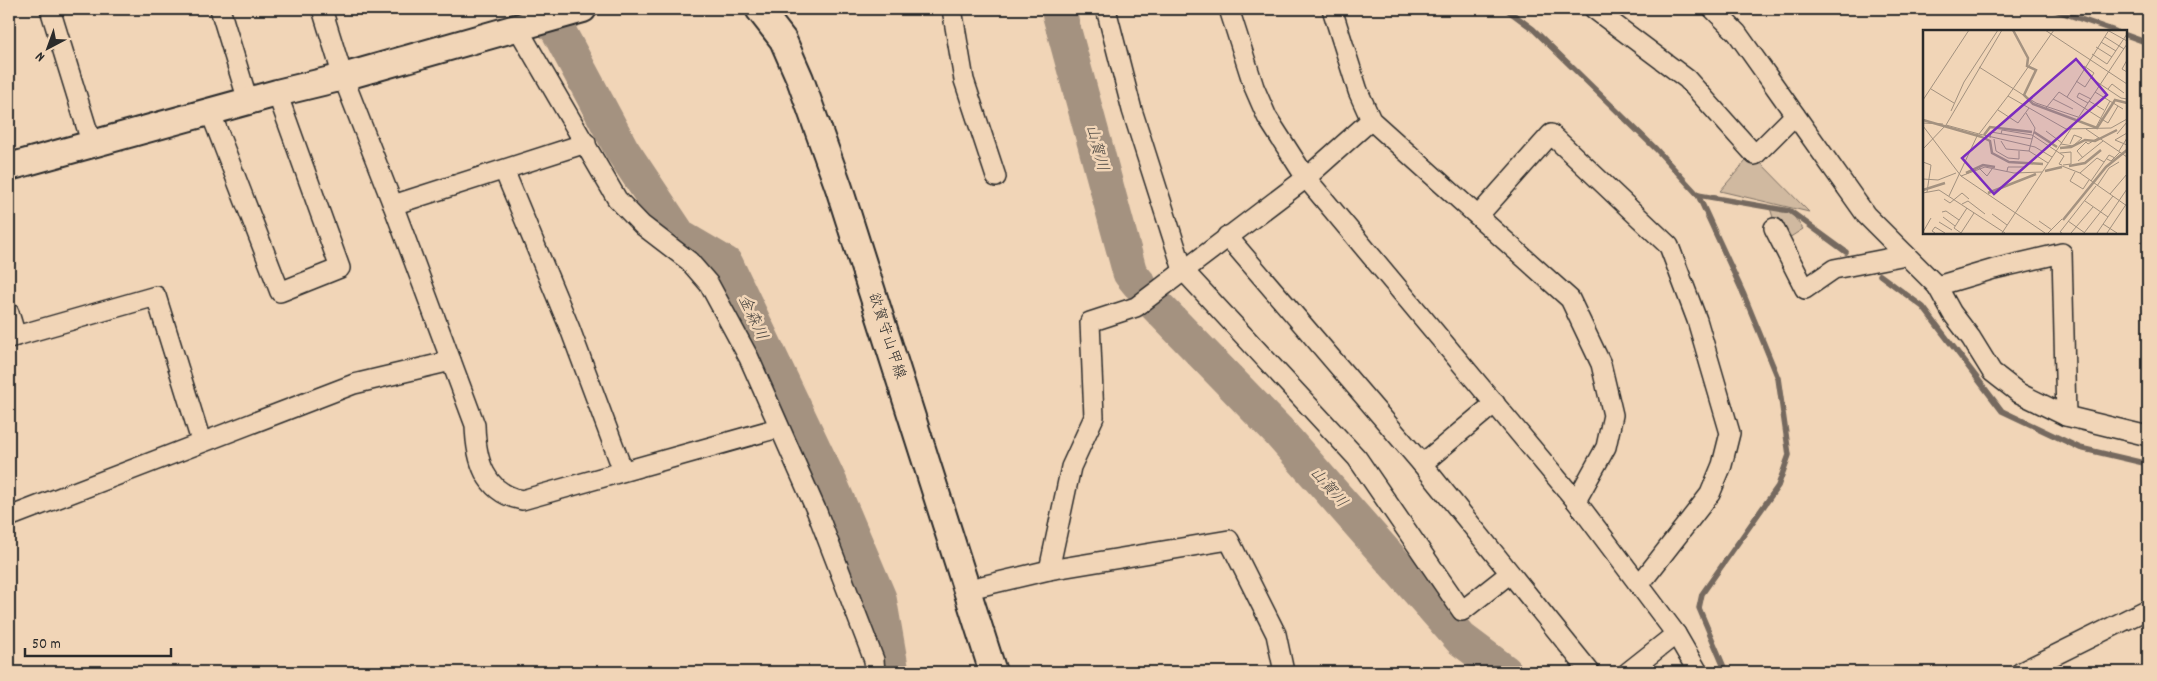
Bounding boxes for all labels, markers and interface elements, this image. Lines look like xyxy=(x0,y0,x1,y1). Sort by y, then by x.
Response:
north arrow xyxy=(22,22,72,72)
inset map xyxy=(1923,30,2127,234)
text: N xyxy=(32,46,50,66)
water label: 山賀川 xyxy=(1079,122,1113,174)
street label: 欲賀守山甲線 xyxy=(862,290,910,382)
water label: 金森川 xyxy=(731,291,773,345)
water label: 山賀川 xyxy=(1304,462,1352,514)
scale bar xyxy=(25,626,171,658)
text: 50 m xyxy=(32,634,61,656)

